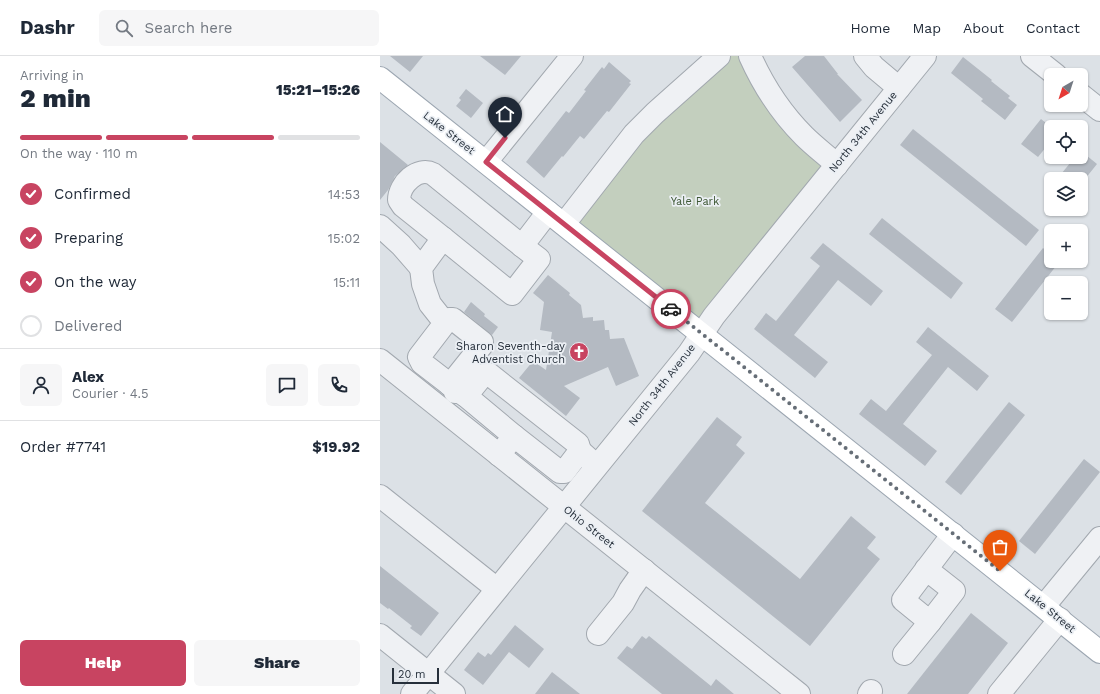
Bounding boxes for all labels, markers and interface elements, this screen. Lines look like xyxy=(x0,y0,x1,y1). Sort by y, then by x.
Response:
search box xyxy=(99,10,379,46)
text: Dashr xyxy=(20,16,75,39)
icon: search xyxy=(113,17,135,39)
text: Search here xyxy=(145,19,233,37)
text: Home xyxy=(850,20,890,36)
text: Map xyxy=(912,20,941,36)
text: About xyxy=(963,20,1004,36)
text: Contact xyxy=(1026,20,1080,36)
text: Arriving in xyxy=(20,68,84,83)
north arrow xyxy=(1044,68,1088,112)
map controls xyxy=(1044,68,1088,320)
text: 15:21–15:26 xyxy=(276,81,360,99)
text: 2 min xyxy=(20,83,91,113)
street label: North 34th Avenue xyxy=(826,89,900,175)
pin xyxy=(488,97,522,138)
icon: home xyxy=(494,103,516,125)
street label: Lake Street xyxy=(421,109,478,157)
button: locate xyxy=(1044,120,1088,164)
text: On the way · 110 m xyxy=(20,146,138,161)
button: layers xyxy=(1044,172,1088,216)
icon: check xyxy=(20,183,42,205)
text: Confirmed xyxy=(54,185,131,203)
text: 14:53 xyxy=(328,187,360,202)
park label: Yale Park xyxy=(671,195,719,208)
button: + xyxy=(1044,224,1088,268)
icon: check xyxy=(20,227,42,249)
text: Preparing xyxy=(54,229,123,247)
text: 15:02 xyxy=(328,231,360,246)
icon: check xyxy=(20,271,42,293)
text: On the way xyxy=(54,273,136,291)
text: 15:11 xyxy=(333,275,360,290)
button: − xyxy=(1044,276,1088,320)
courier xyxy=(651,289,691,329)
icon: car xyxy=(660,298,682,320)
text: Delivered xyxy=(54,317,122,335)
place label: Sharon Seventh-day Adventist Church xyxy=(456,340,565,366)
church icon: Sharon Seventh-day Adventist Church xyxy=(568,341,590,363)
street label: North 34th Avenue xyxy=(626,341,698,429)
button: person xyxy=(20,364,62,406)
button: chat xyxy=(266,364,308,406)
button: phone xyxy=(318,364,360,406)
text: Alex xyxy=(72,368,104,386)
text: Courier · 4.5 xyxy=(72,386,149,401)
text: Order #7741 xyxy=(20,438,106,456)
text: $19.92 xyxy=(312,438,360,456)
street label: Ohio Street xyxy=(561,503,617,551)
pin xyxy=(983,530,1017,571)
icon: bag xyxy=(989,536,1011,558)
street label: Lake Street xyxy=(1022,586,1079,636)
button: Help xyxy=(20,640,186,686)
button: Share xyxy=(194,640,360,686)
scale bar xyxy=(392,666,439,685)
text: 20 m xyxy=(398,668,426,681)

